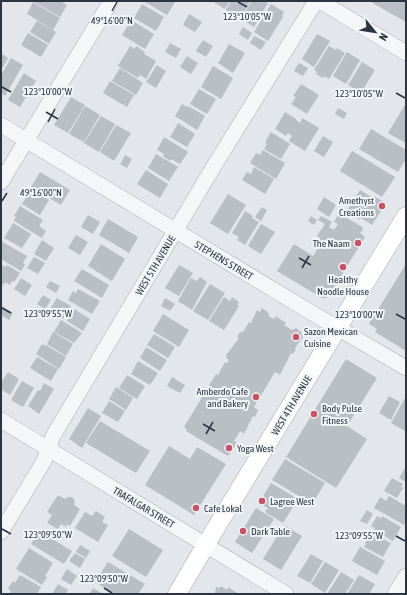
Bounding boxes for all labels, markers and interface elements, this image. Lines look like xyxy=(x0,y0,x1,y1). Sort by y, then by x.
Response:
text: 123°10'05"W xyxy=(223,11,272,22)
north arrow xyxy=(355,12,395,52)
text: 49°16'00"N xyxy=(91,15,133,26)
text: N xyxy=(377,31,390,43)
text: 123°10'00"W xyxy=(24,86,73,97)
text: 123°10'05"W xyxy=(335,88,384,99)
text: 49°16'00"N xyxy=(20,187,62,198)
place label: Amethyst Creations xyxy=(339,195,374,218)
marker: Amethyst Creations xyxy=(377,201,387,211)
street label: WEST 5TH AVENUE xyxy=(133,233,178,297)
place label: The Naam xyxy=(313,238,350,249)
marker: The Naam xyxy=(353,238,363,248)
street label: STEPHENS STREET xyxy=(193,239,255,282)
marker: Healthy Noodle House xyxy=(338,262,348,272)
place label: Healthy Noodle House xyxy=(317,274,369,297)
text: 123°09'55"W xyxy=(24,308,73,319)
text: 123°10'00"W xyxy=(335,309,384,320)
place label: Sazon Mexican Cuisine xyxy=(304,326,358,349)
marker: Sazon Mexican Cuisine xyxy=(291,332,301,342)
street label: WEST 4TH AVENUE xyxy=(269,373,314,437)
place label: Amberdo Cafe and Bakery xyxy=(196,386,248,409)
marker: Amberdo Cafe and Bakery xyxy=(251,392,261,402)
place label: Body Pulse Fitness xyxy=(322,403,363,426)
marker: Body Pulse Fitness xyxy=(309,409,319,419)
marker: Yoga West xyxy=(224,443,234,453)
place label: Yoga West xyxy=(237,443,274,454)
street label: TRAFALGAR STREET xyxy=(111,485,177,530)
marker: Lagree West xyxy=(257,496,267,506)
place label: Lagree West xyxy=(270,496,314,507)
marker: Cafe Lokal xyxy=(191,503,201,513)
place label: Cafe Lokal xyxy=(204,503,242,514)
marker: Dark Table xyxy=(238,526,248,536)
place label: Dark Table xyxy=(251,526,291,537)
text: 123°09'50"W xyxy=(24,529,73,540)
text: 123°09'55"W xyxy=(335,530,384,541)
text: 123°09'50"W xyxy=(80,573,129,584)

